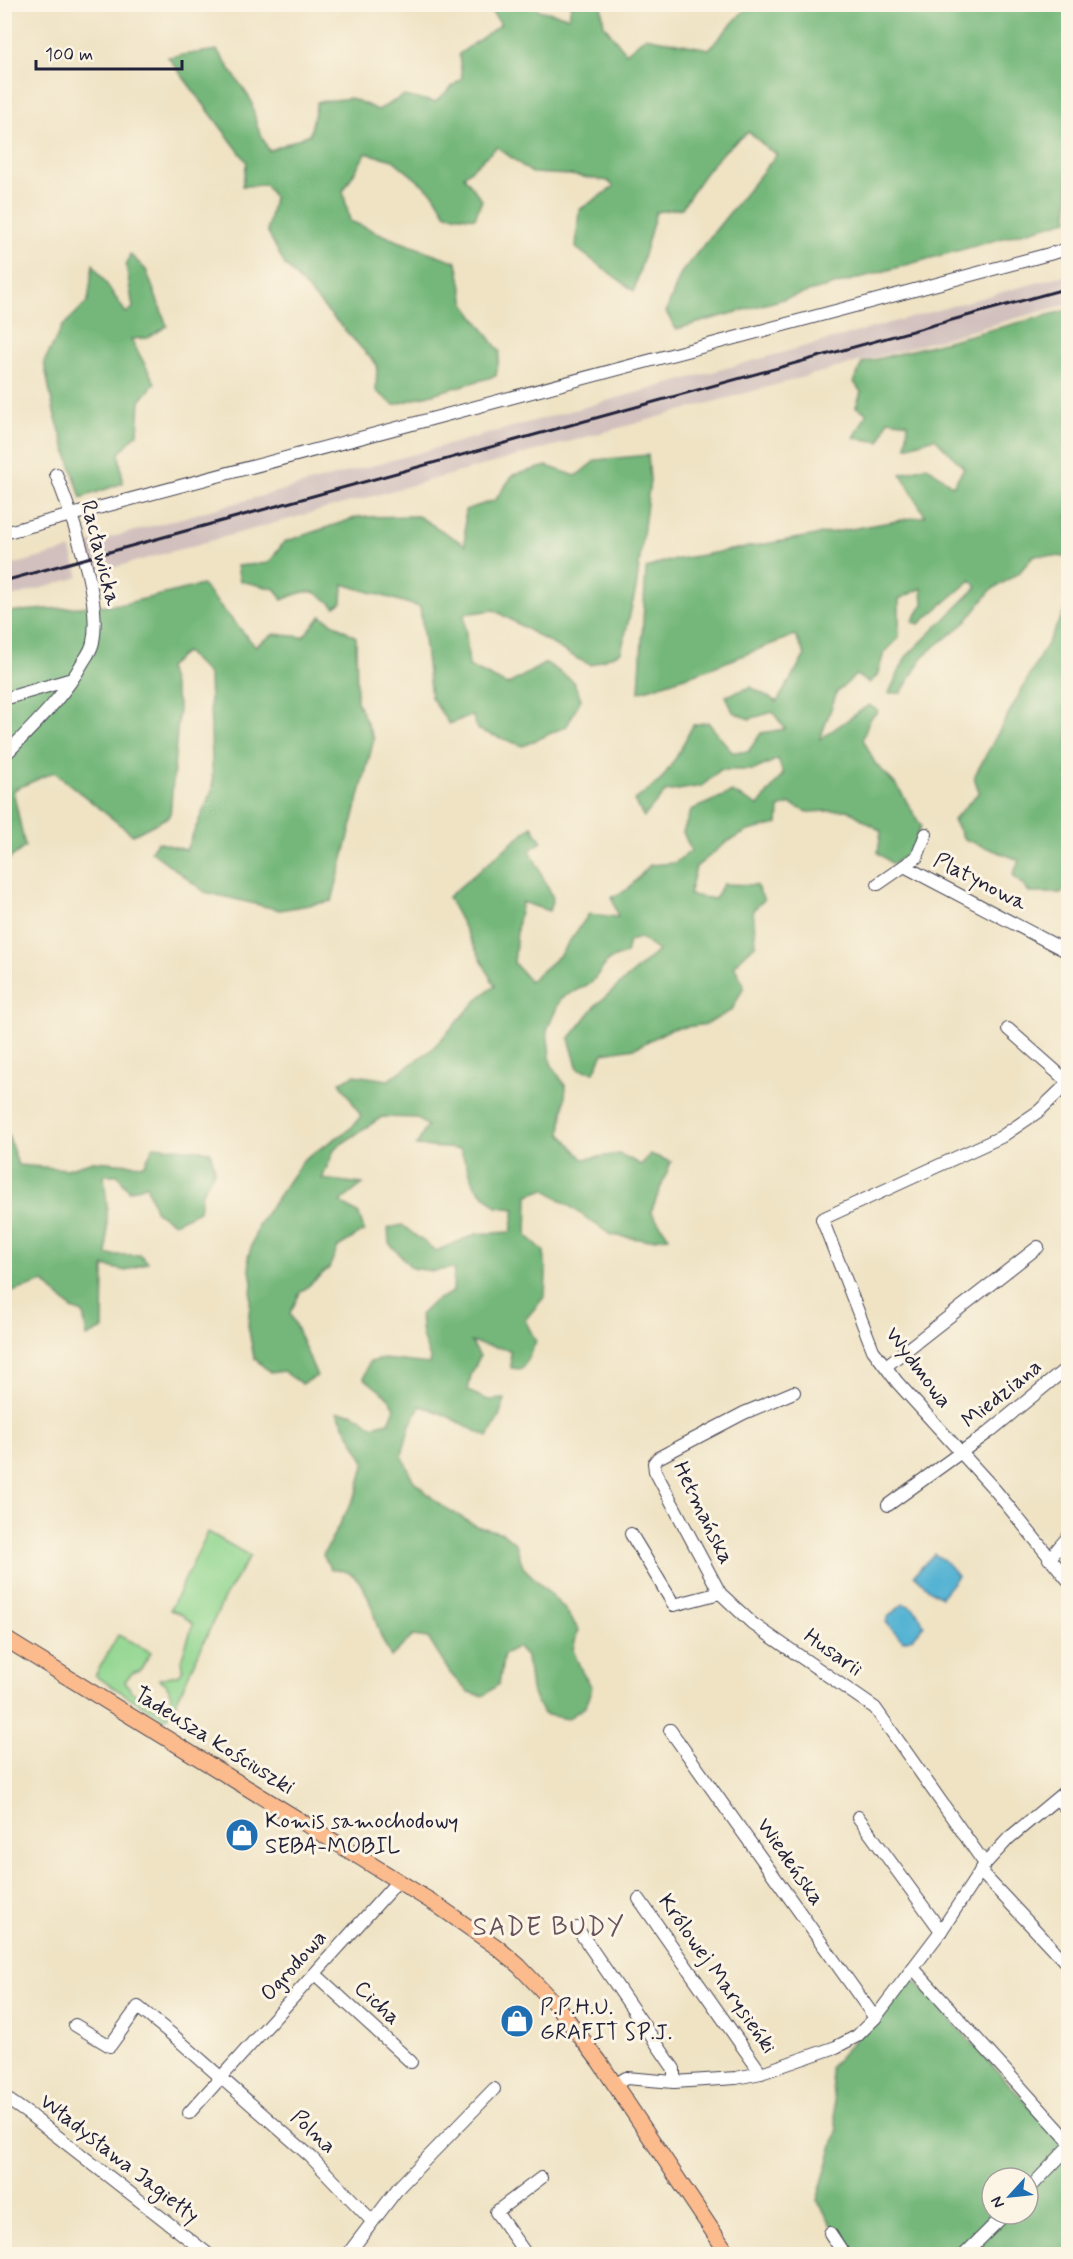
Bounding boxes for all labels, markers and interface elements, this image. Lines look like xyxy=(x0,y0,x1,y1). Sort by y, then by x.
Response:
scale bar xyxy=(36,33,182,71)
text: 100 m xyxy=(45,43,93,67)
street label: Racławicka xyxy=(73,497,127,609)
street label: Platynowa xyxy=(929,847,1032,918)
street label: Wydmowa xyxy=(878,1322,958,1414)
street label: Miedziana xyxy=(956,1353,1048,1435)
street label: Hetmańska xyxy=(666,1457,740,1569)
street label: Husarii xyxy=(798,1623,868,1683)
street label: Tadeusza Kościuszki xyxy=(129,1680,299,1802)
place label: Komis samochodowy SEBA-MOBIL xyxy=(265,1808,458,1861)
street label: Wiedeńska xyxy=(750,1813,830,1911)
shop icon: Komis samochodowy SEBA-MOBIL xyxy=(224,1817,260,1853)
street label: Królowej Marysieńki xyxy=(651,1889,783,2059)
district label: SADE BUDY xyxy=(473,1911,625,1945)
street label: Ogrodowa xyxy=(255,1924,334,2008)
street label: Cicha xyxy=(348,1975,406,2031)
place label: P.P.H.U. GRAFIT SP.J. xyxy=(540,1994,672,2047)
shop icon: P.P.H.U. GRAFIT SP.J. xyxy=(499,2003,535,2039)
street label: Władysława Jagiełły xyxy=(32,2088,205,2232)
street label: Polna xyxy=(284,2104,342,2160)
north arrow xyxy=(980,2166,1040,2226)
text: N xyxy=(986,2193,1010,2212)

